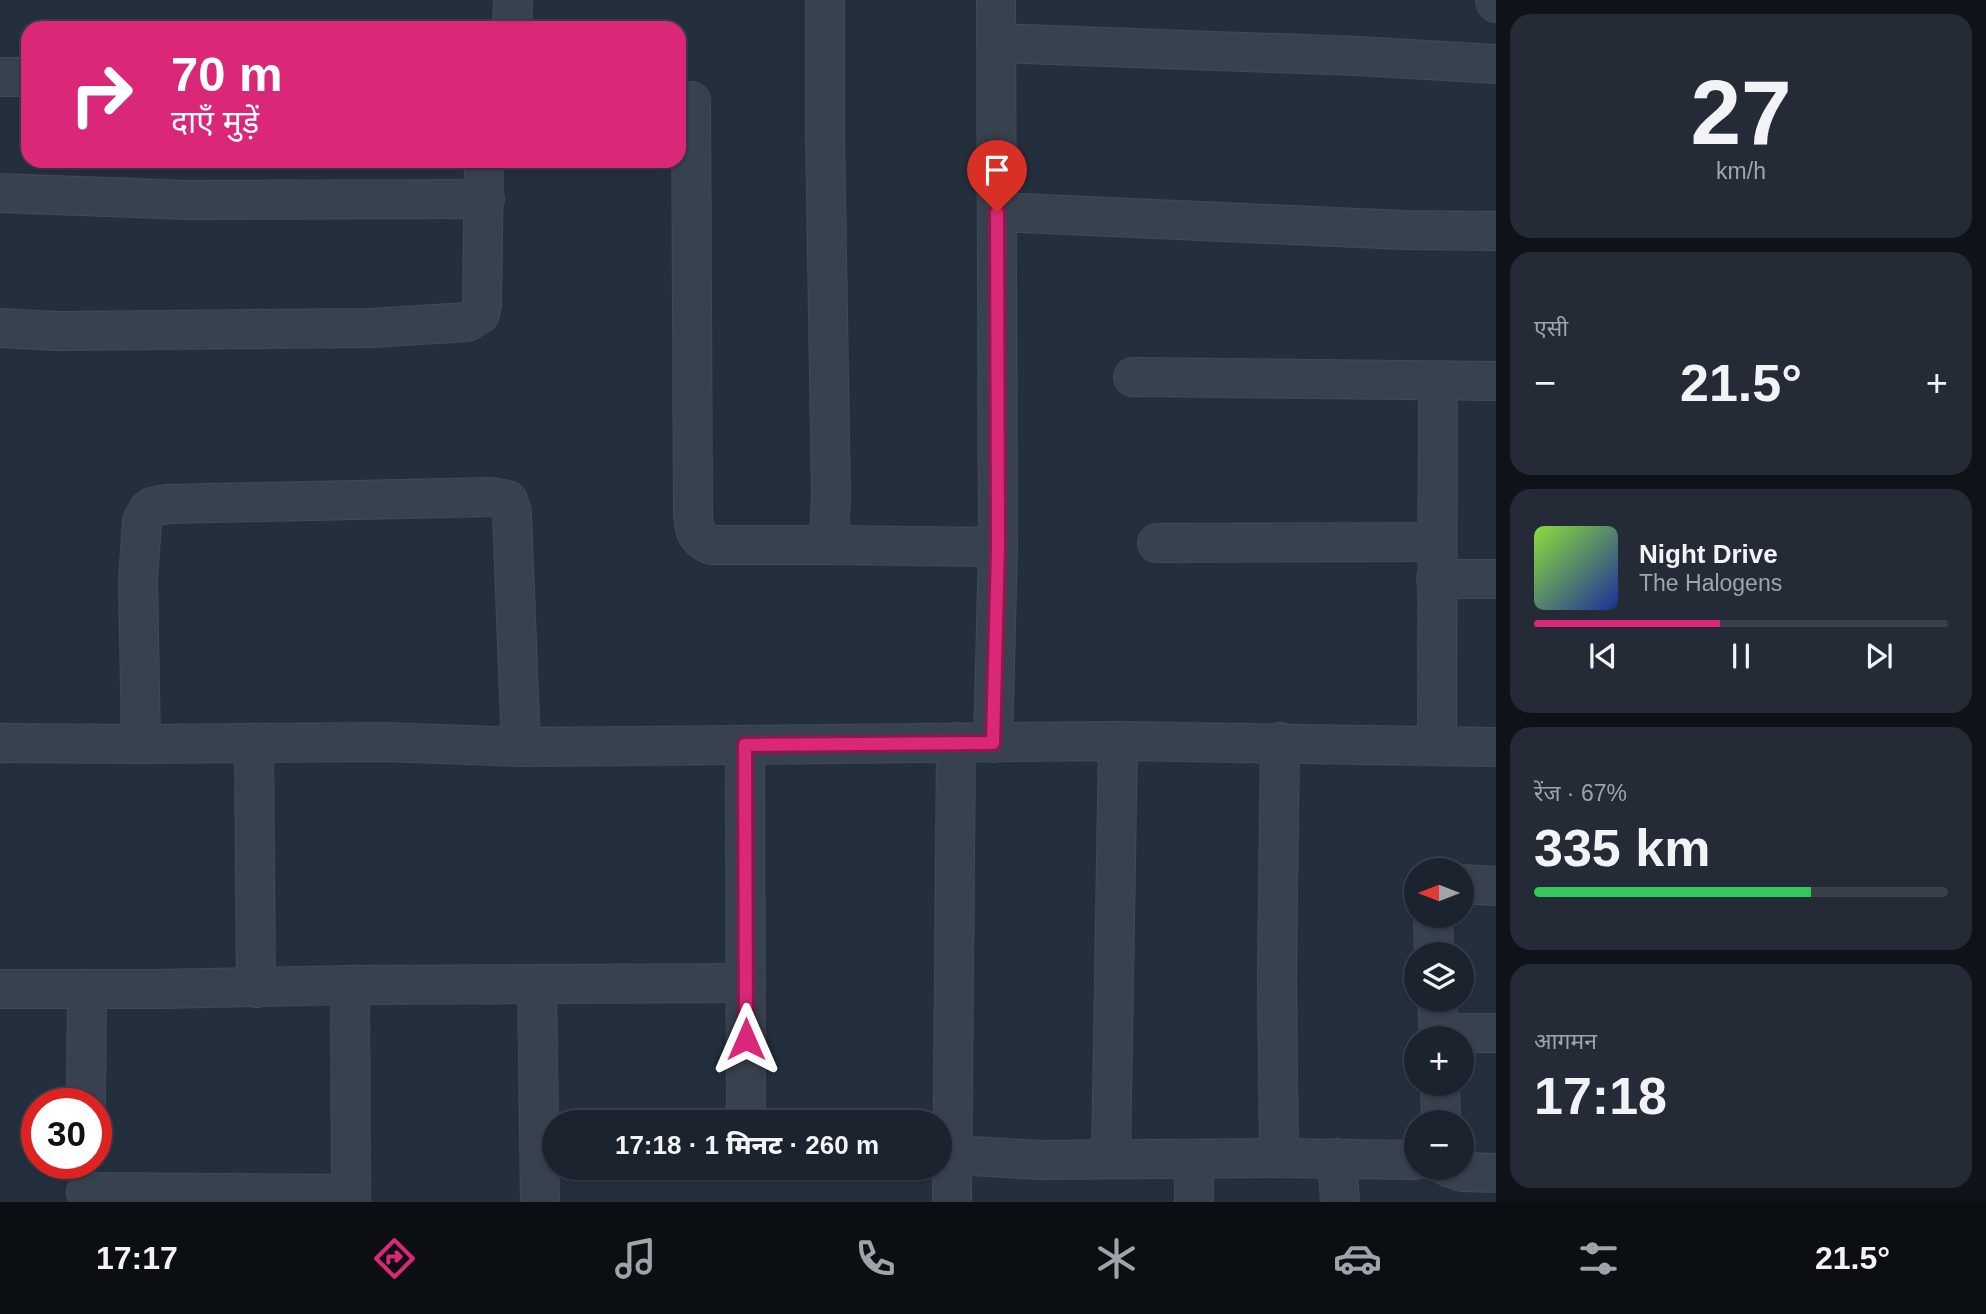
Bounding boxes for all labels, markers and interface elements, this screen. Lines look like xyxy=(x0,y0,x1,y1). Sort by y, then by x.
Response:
text: 70 m xyxy=(171,47,283,101)
icon: right xyxy=(56,49,147,140)
text: 27 xyxy=(1690,62,1792,163)
text: दाएँ मुड़ें xyxy=(171,104,259,140)
pin xyxy=(967,140,1027,212)
icon: arrive xyxy=(978,151,1016,189)
text: km/h xyxy=(1716,158,1766,184)
text: एसी xyxy=(1534,315,1568,341)
text: 21.5° xyxy=(1680,354,1802,412)
text: − xyxy=(1534,362,1556,404)
text: + xyxy=(1926,362,1948,404)
text: Night Drive xyxy=(1639,539,1778,569)
text: The Halogens xyxy=(1639,570,1782,596)
icon: previous xyxy=(1584,637,1622,675)
icon: pause xyxy=(1722,637,1760,675)
icon: next xyxy=(1860,637,1898,675)
text: रेंज · 67% xyxy=(1534,780,1627,806)
text: 335 km xyxy=(1534,819,1710,877)
north arrow xyxy=(1404,858,1474,928)
map controls xyxy=(1404,858,1474,1180)
button: layers xyxy=(1404,942,1474,1012)
position arrow xyxy=(709,1002,783,1076)
button: + xyxy=(1404,1026,1474,1096)
text: आगमन xyxy=(1534,1028,1597,1054)
text: 17:18 xyxy=(1534,1067,1667,1125)
speed limit sign: 30 xyxy=(21,1088,112,1179)
button: − xyxy=(1404,1110,1474,1180)
text: 17:18 · 1 मिनट · 260 m xyxy=(615,1130,879,1160)
icon: directions xyxy=(370,1234,419,1283)
icon: music xyxy=(611,1234,660,1283)
icon: phone xyxy=(851,1234,900,1283)
icon: climate xyxy=(1092,1234,1141,1283)
icon: car xyxy=(1333,1234,1382,1283)
icon: filters xyxy=(1574,1234,1623,1283)
text: 17:17 xyxy=(96,1240,178,1276)
text: 21.5° xyxy=(1815,1240,1890,1276)

